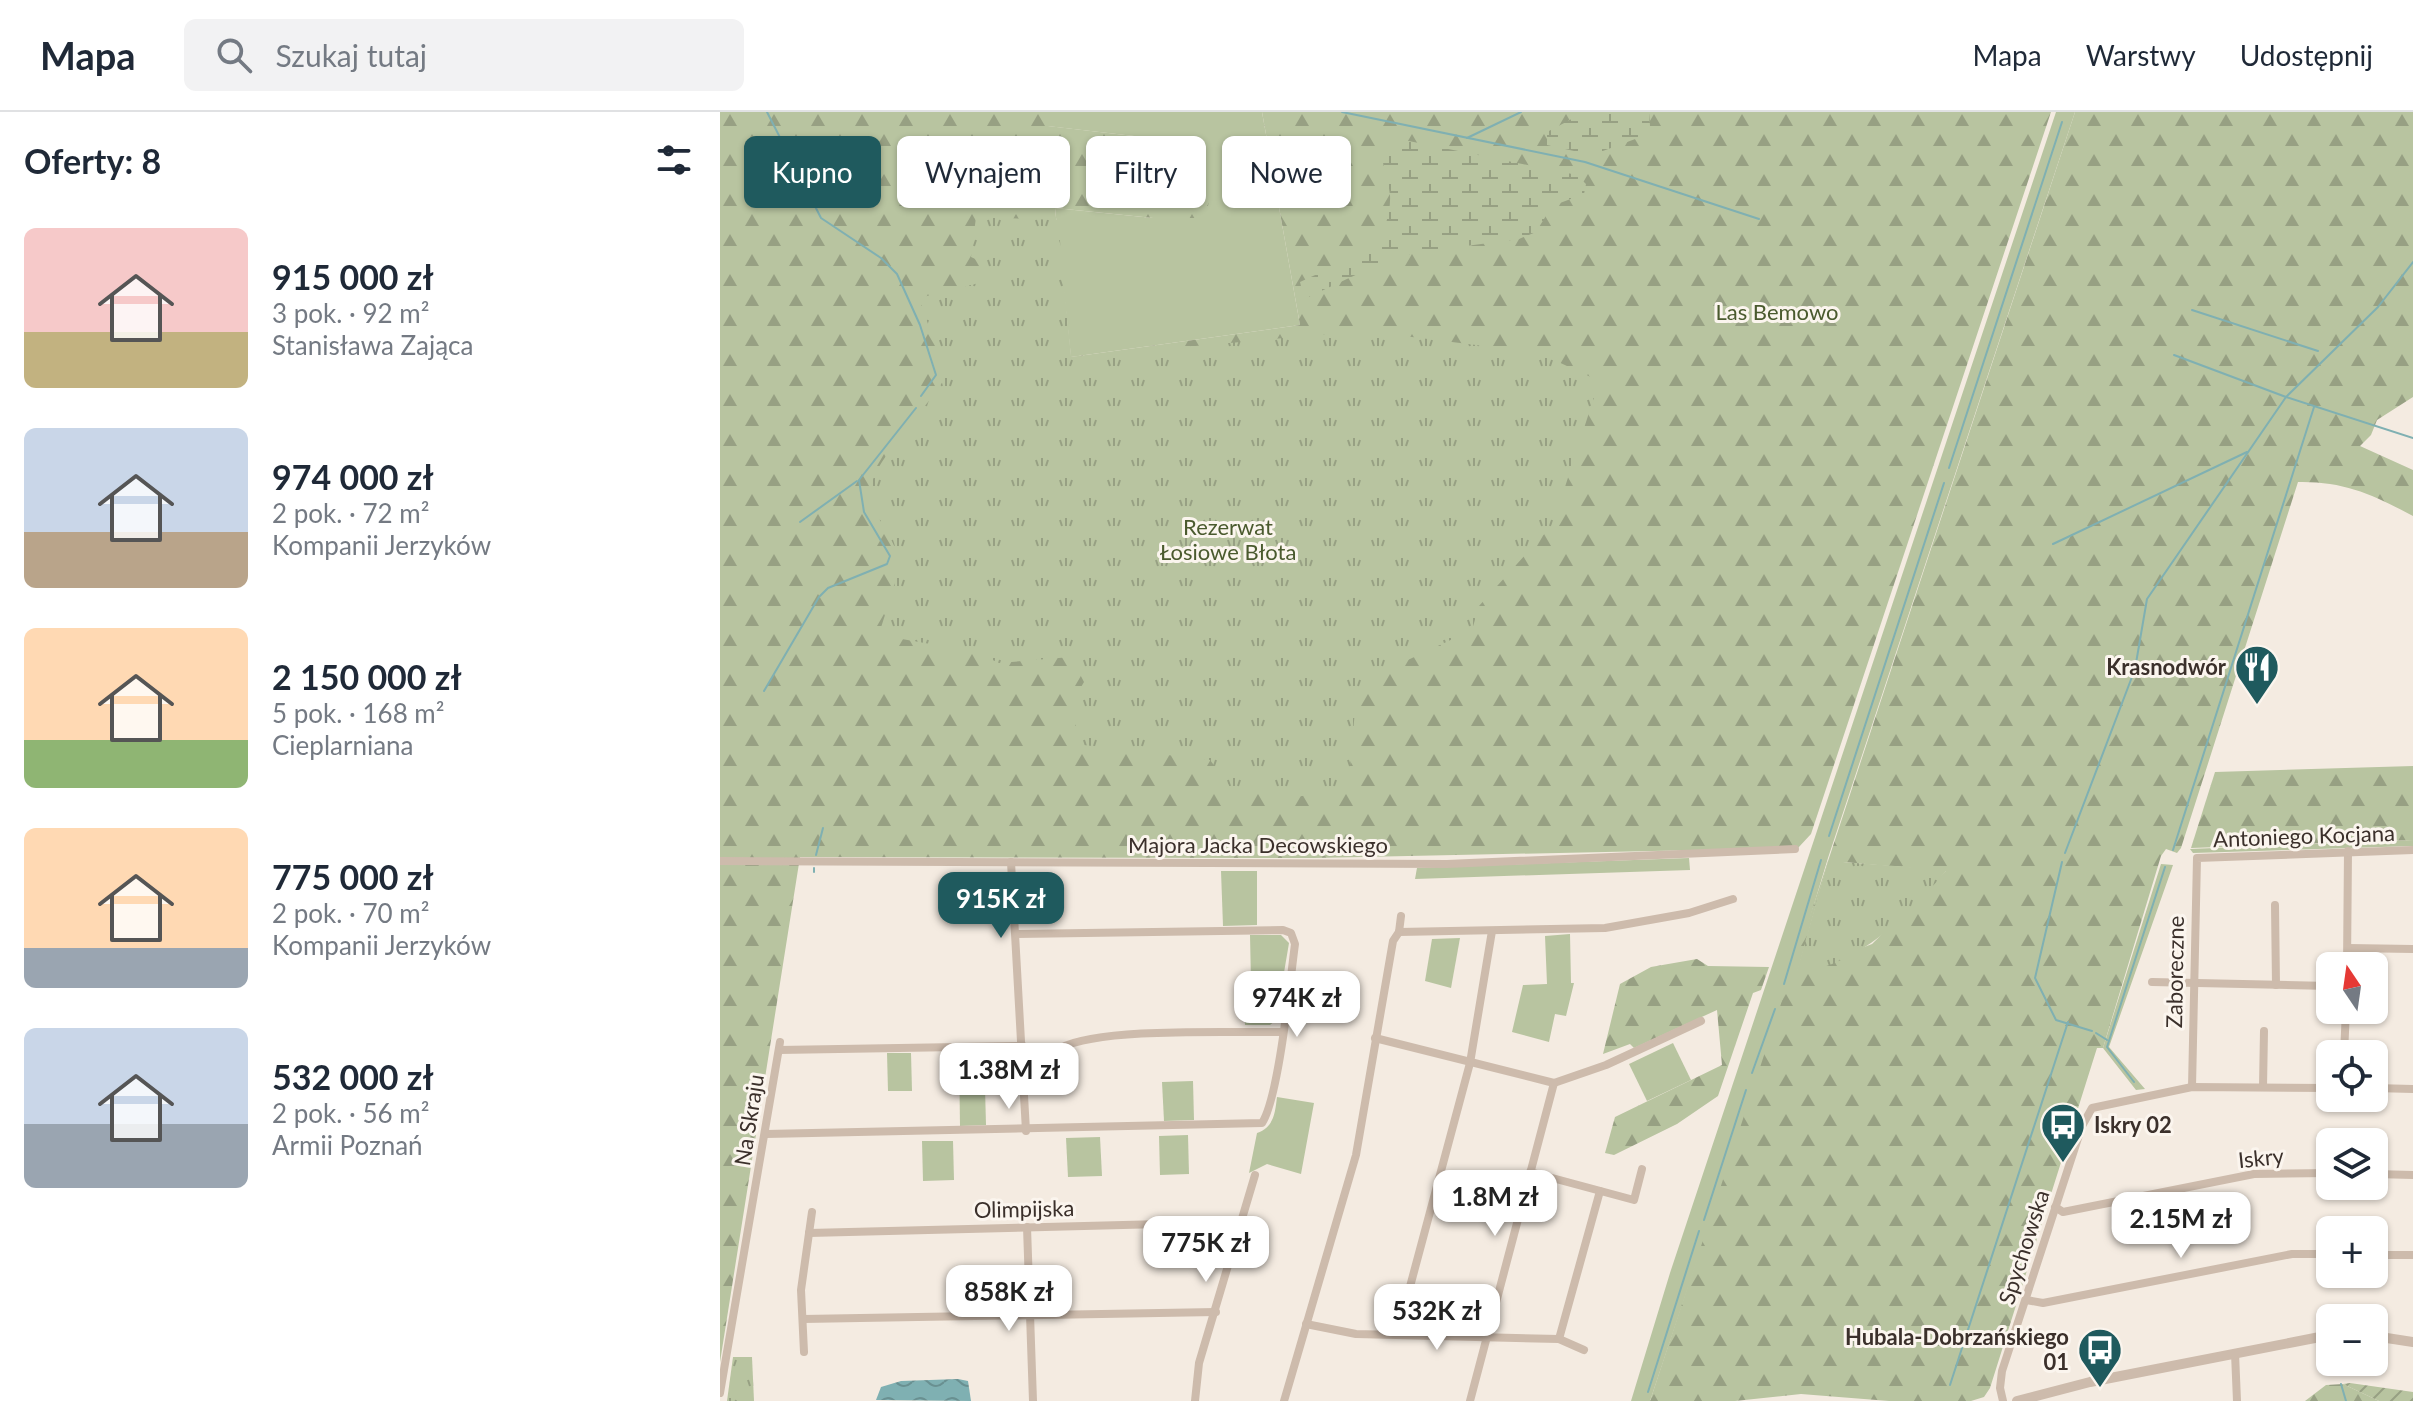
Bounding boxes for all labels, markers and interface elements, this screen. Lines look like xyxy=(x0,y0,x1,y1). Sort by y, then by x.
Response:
search box xyxy=(184,19,744,91)
text: Mapa xyxy=(40,32,136,78)
icon: search xyxy=(212,33,256,77)
text: Szukaj tutaj xyxy=(276,37,427,73)
text: Mapa xyxy=(1973,38,2042,72)
text: Warstwy xyxy=(2086,38,2196,72)
text: Udostępnij xyxy=(2240,38,2373,72)
chip: Kupno xyxy=(744,136,881,208)
chip: Wynajem xyxy=(897,136,1070,208)
chip: Filtry xyxy=(1086,136,1206,208)
chip: Nowe xyxy=(1222,136,1351,208)
icon: filters xyxy=(652,138,696,182)
text: Oferty: 8 xyxy=(24,140,161,181)
text: 915 000 zł xyxy=(272,256,434,297)
icon: home xyxy=(88,260,184,356)
text: 3 pok. · 92 m² xyxy=(272,297,429,329)
park label: Las Bemowo xyxy=(1715,298,1839,325)
text: Stanisława Zająca xyxy=(272,329,473,361)
text: 974 000 zł xyxy=(272,456,434,497)
icon: home xyxy=(88,460,184,556)
text: 2 pok. · 72 m² xyxy=(272,497,429,529)
park label: Rezerwat Łosiowe Błota xyxy=(1160,513,1296,565)
text: Kompanii Jerzyków xyxy=(272,529,491,561)
restaurant icon: Krasnodwór xyxy=(2233,643,2281,706)
place label: Krasnodwór xyxy=(2106,653,2227,680)
text: 2 150 000 zł xyxy=(272,656,462,697)
icon: home xyxy=(88,660,184,756)
text: 5 pok. · 168 m² xyxy=(272,697,444,729)
text: Cieplarniana xyxy=(272,729,414,761)
street label: Antoniego Kocjana xyxy=(2213,819,2395,852)
street label: Majora Jacka Decowskiego xyxy=(1128,831,1388,858)
text: 775 000 zł xyxy=(272,856,434,897)
icon: home xyxy=(88,860,184,956)
pin: 915K zł xyxy=(927,872,1075,940)
text: 915K zł xyxy=(956,882,1046,914)
text: 2 pok. · 70 m² xyxy=(272,897,429,929)
street label: Zaboreczne xyxy=(2160,916,2189,1028)
text: Kompanii Jerzyków xyxy=(272,929,491,961)
north arrow xyxy=(2316,952,2388,1024)
map controls xyxy=(2316,952,2388,1376)
pin: 974K zł xyxy=(1223,971,1371,1039)
text: 974K zł xyxy=(1252,981,1342,1013)
button: locate xyxy=(2316,1040,2388,1112)
pin: 1.38M zł xyxy=(926,1043,1092,1111)
text: 1.38M zł xyxy=(958,1053,1060,1085)
text: 532 000 zł xyxy=(272,1056,434,1097)
icon: home xyxy=(88,1060,184,1156)
street label: Na Skraju xyxy=(728,1072,769,1168)
text: 2 pok. · 56 m² xyxy=(272,1097,429,1129)
bus stop icon: Iskry 02 xyxy=(2039,1101,2087,1164)
place label: Iskry 02 xyxy=(2094,1111,2172,1138)
button: layers xyxy=(2316,1128,2388,1200)
text: Armii Poznań xyxy=(272,1129,423,1161)
street label: Iskry xyxy=(2237,1142,2286,1173)
pin: 1.8M zł xyxy=(1421,1170,1569,1238)
text: 1.8M zł xyxy=(1451,1180,1539,1212)
street label: Spychowska xyxy=(1992,1186,2055,1307)
pin: 2.15M zł xyxy=(2098,1192,2264,1260)
street label: Olimpijska xyxy=(974,1194,1074,1223)
text: 2.15M zł xyxy=(2130,1202,2232,1234)
pin: 775K zł xyxy=(1132,1216,1280,1284)
button: + xyxy=(2316,1216,2388,1288)
text: 775K zł xyxy=(1161,1226,1251,1258)
pin: 858K zł xyxy=(935,1265,1083,1333)
text: 858K zł xyxy=(964,1275,1054,1307)
pin: 532K zł xyxy=(1363,1284,1511,1352)
text: 532K zł xyxy=(1392,1294,1482,1326)
button: − xyxy=(2316,1304,2388,1376)
place label: Hubala-Dobrzańskiego 01 xyxy=(1845,1323,2069,1375)
bus stop icon: Hubala-Dobrzańskiego 01 xyxy=(2076,1326,2124,1389)

